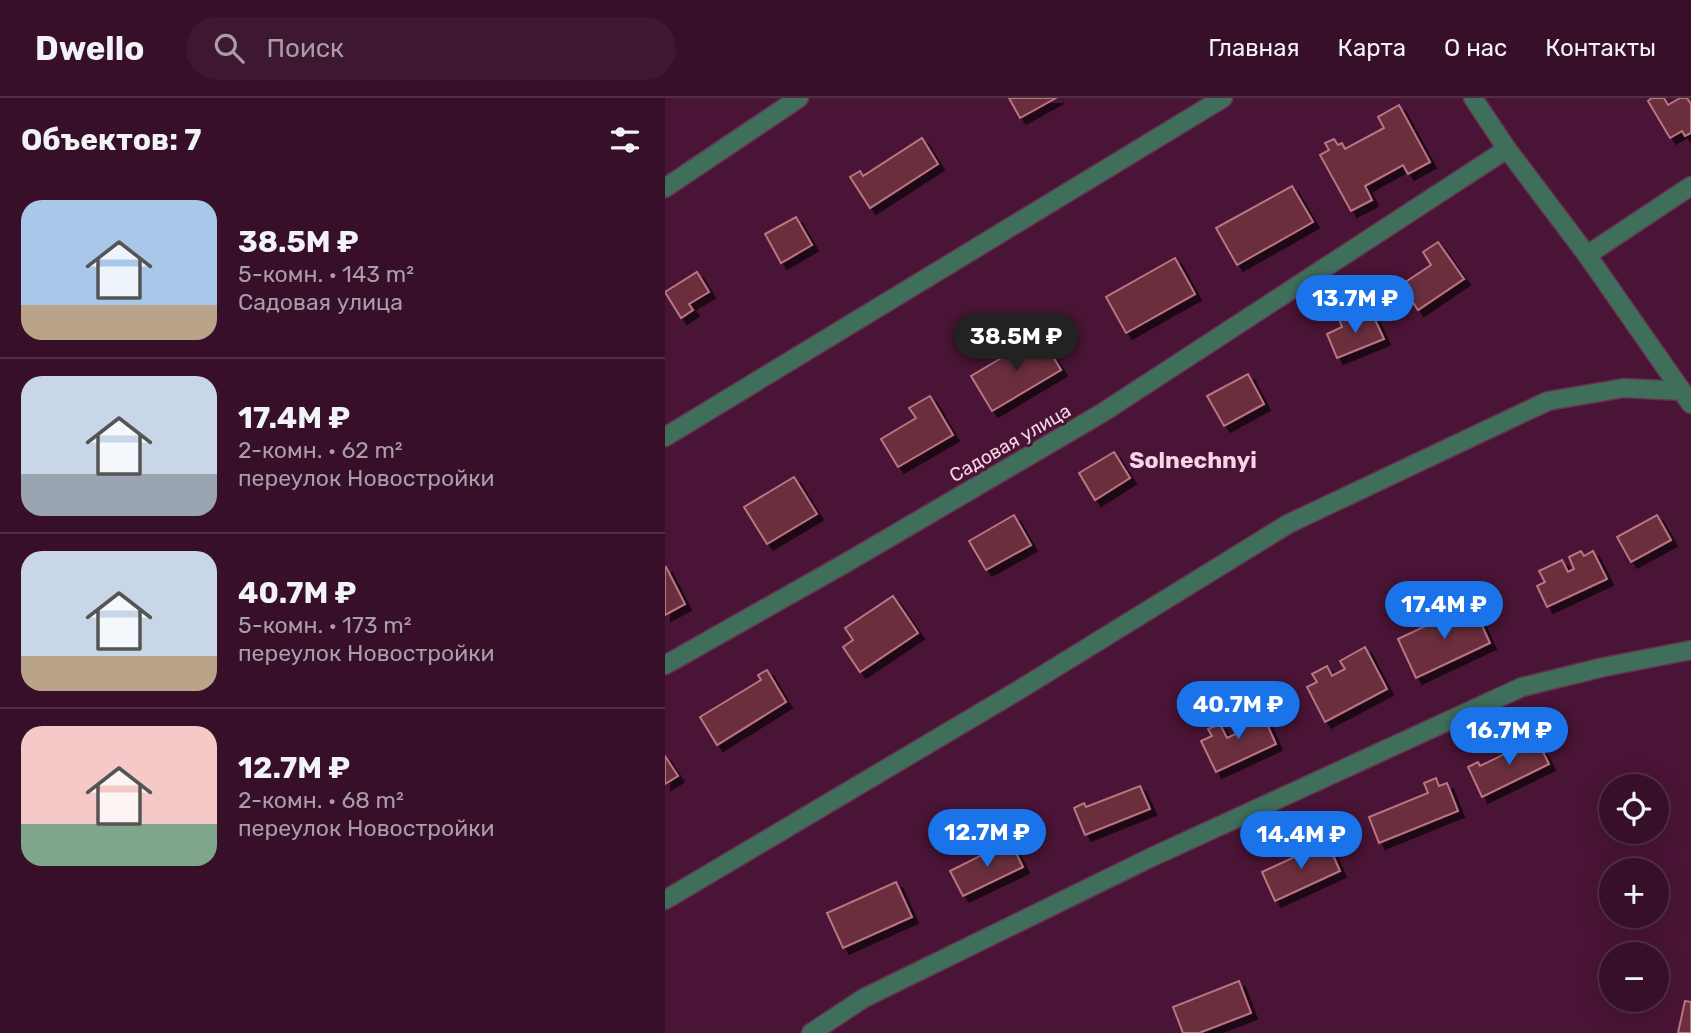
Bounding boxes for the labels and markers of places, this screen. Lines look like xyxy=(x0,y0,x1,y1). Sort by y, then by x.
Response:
pin: 13.7M ₽ xyxy=(1290,275,1420,335)
pin: 38.5M ₽ xyxy=(951,314,1081,373)
pin: 17.4M ₽ xyxy=(1379,582,1509,641)
pin: 40.7M ₽ xyxy=(1173,682,1303,741)
pin: 16.7M ₽ xyxy=(1444,708,1574,767)
pin: 12.7M ₽ xyxy=(922,810,1052,869)
pin: 14.4M ₽ xyxy=(1236,812,1366,871)

